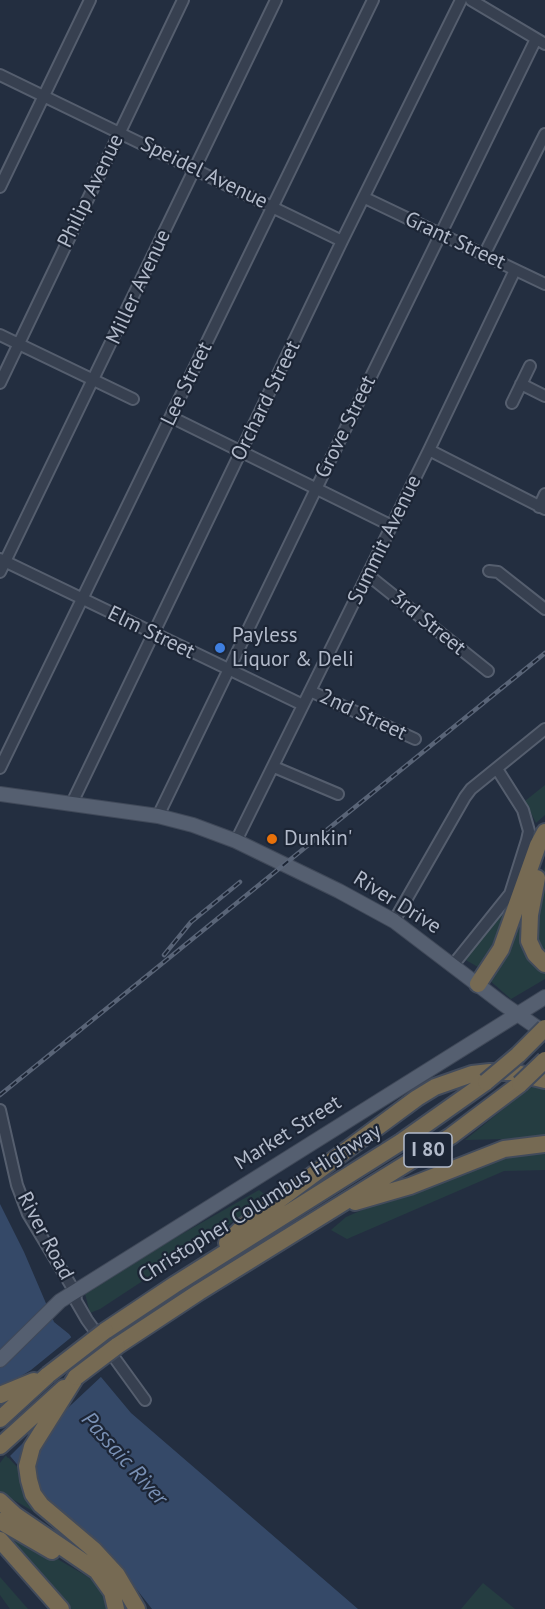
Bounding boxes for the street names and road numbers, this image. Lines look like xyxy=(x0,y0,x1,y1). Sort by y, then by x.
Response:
street label: Philip Avenue xyxy=(53,130,129,252)
street label: Speidel Avenue xyxy=(136,131,272,215)
street label: Grant Street xyxy=(401,207,509,275)
street label: Miller Avenue xyxy=(101,226,177,348)
street label: Orchard Street xyxy=(226,337,306,465)
street label: Lee Street xyxy=(156,338,218,430)
street label: Grove Street xyxy=(310,372,382,482)
street label: Summit Avenue xyxy=(343,471,427,609)
street label: 3rd Street xyxy=(385,585,471,661)
street label: Elm Street xyxy=(103,601,199,665)
street label: 2nd Street xyxy=(315,684,411,746)
street label: River Drive xyxy=(349,866,445,940)
street label: Market Street xyxy=(230,1090,346,1176)
street label: Christopher Columbus Highway xyxy=(134,1119,386,1289)
road number: I 80 xyxy=(404,1133,452,1167)
street label: River Road xyxy=(11,1188,79,1284)

